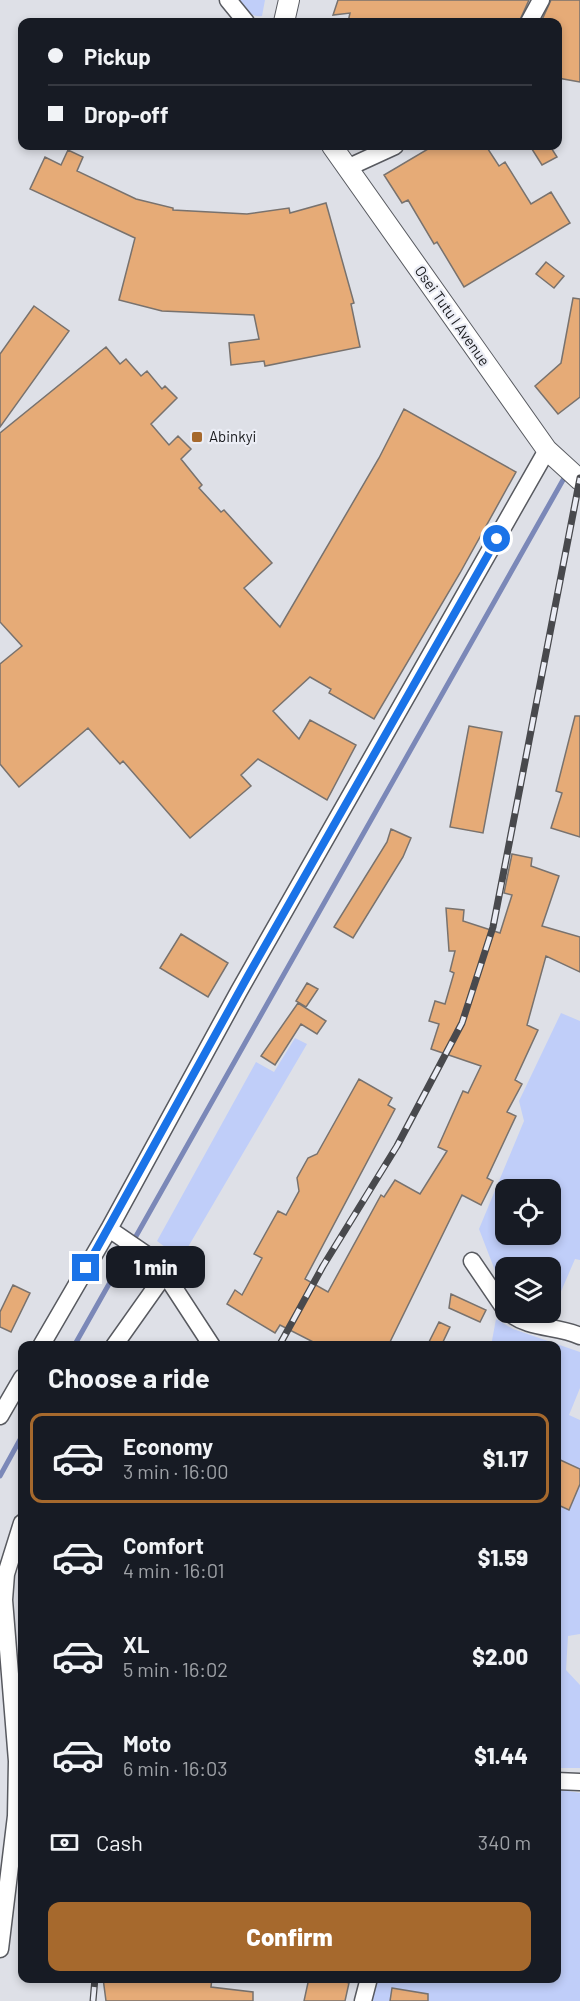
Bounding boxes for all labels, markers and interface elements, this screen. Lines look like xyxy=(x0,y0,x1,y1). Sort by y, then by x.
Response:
text: Pickup xyxy=(84,43,151,69)
text: Drop-off xyxy=(84,101,168,127)
street label: Osei Tutu I Avenue xyxy=(412,262,494,369)
place label: Abinkyi xyxy=(209,427,256,445)
marker: Abinkyi xyxy=(190,430,204,444)
route start xyxy=(483,525,510,552)
map controls xyxy=(495,1179,561,1323)
button: locate xyxy=(495,1179,561,1245)
callout: 1 min xyxy=(107,1247,206,1289)
route end xyxy=(72,1254,99,1281)
text: 1 min xyxy=(134,1255,177,1279)
button: layers xyxy=(495,1257,561,1323)
text: Choose a ride xyxy=(48,1361,210,1393)
icon: car xyxy=(51,1431,105,1485)
text: Economy xyxy=(123,1433,213,1459)
text: $1.17 xyxy=(483,1445,528,1471)
text: 3 min · 16:00 xyxy=(123,1459,229,1483)
icon: car xyxy=(51,1530,105,1584)
text: Comfort xyxy=(123,1532,204,1558)
text: $1.59 xyxy=(478,1544,528,1570)
text: 4 min · 16:01 xyxy=(123,1558,224,1582)
icon: car xyxy=(51,1629,105,1683)
text: XL xyxy=(123,1631,149,1657)
text: $2.00 xyxy=(472,1643,528,1669)
text: 5 min · 16:02 xyxy=(123,1657,228,1681)
icon: car xyxy=(51,1728,105,1782)
text: Moto xyxy=(123,1730,171,1756)
text: $1.44 xyxy=(474,1742,528,1768)
text: 6 min · 16:03 xyxy=(123,1756,228,1780)
icon: cash xyxy=(48,1826,81,1859)
text: Cash xyxy=(96,1829,143,1855)
text: 340 m xyxy=(478,1830,531,1854)
button: Confirm xyxy=(48,1902,531,1971)

